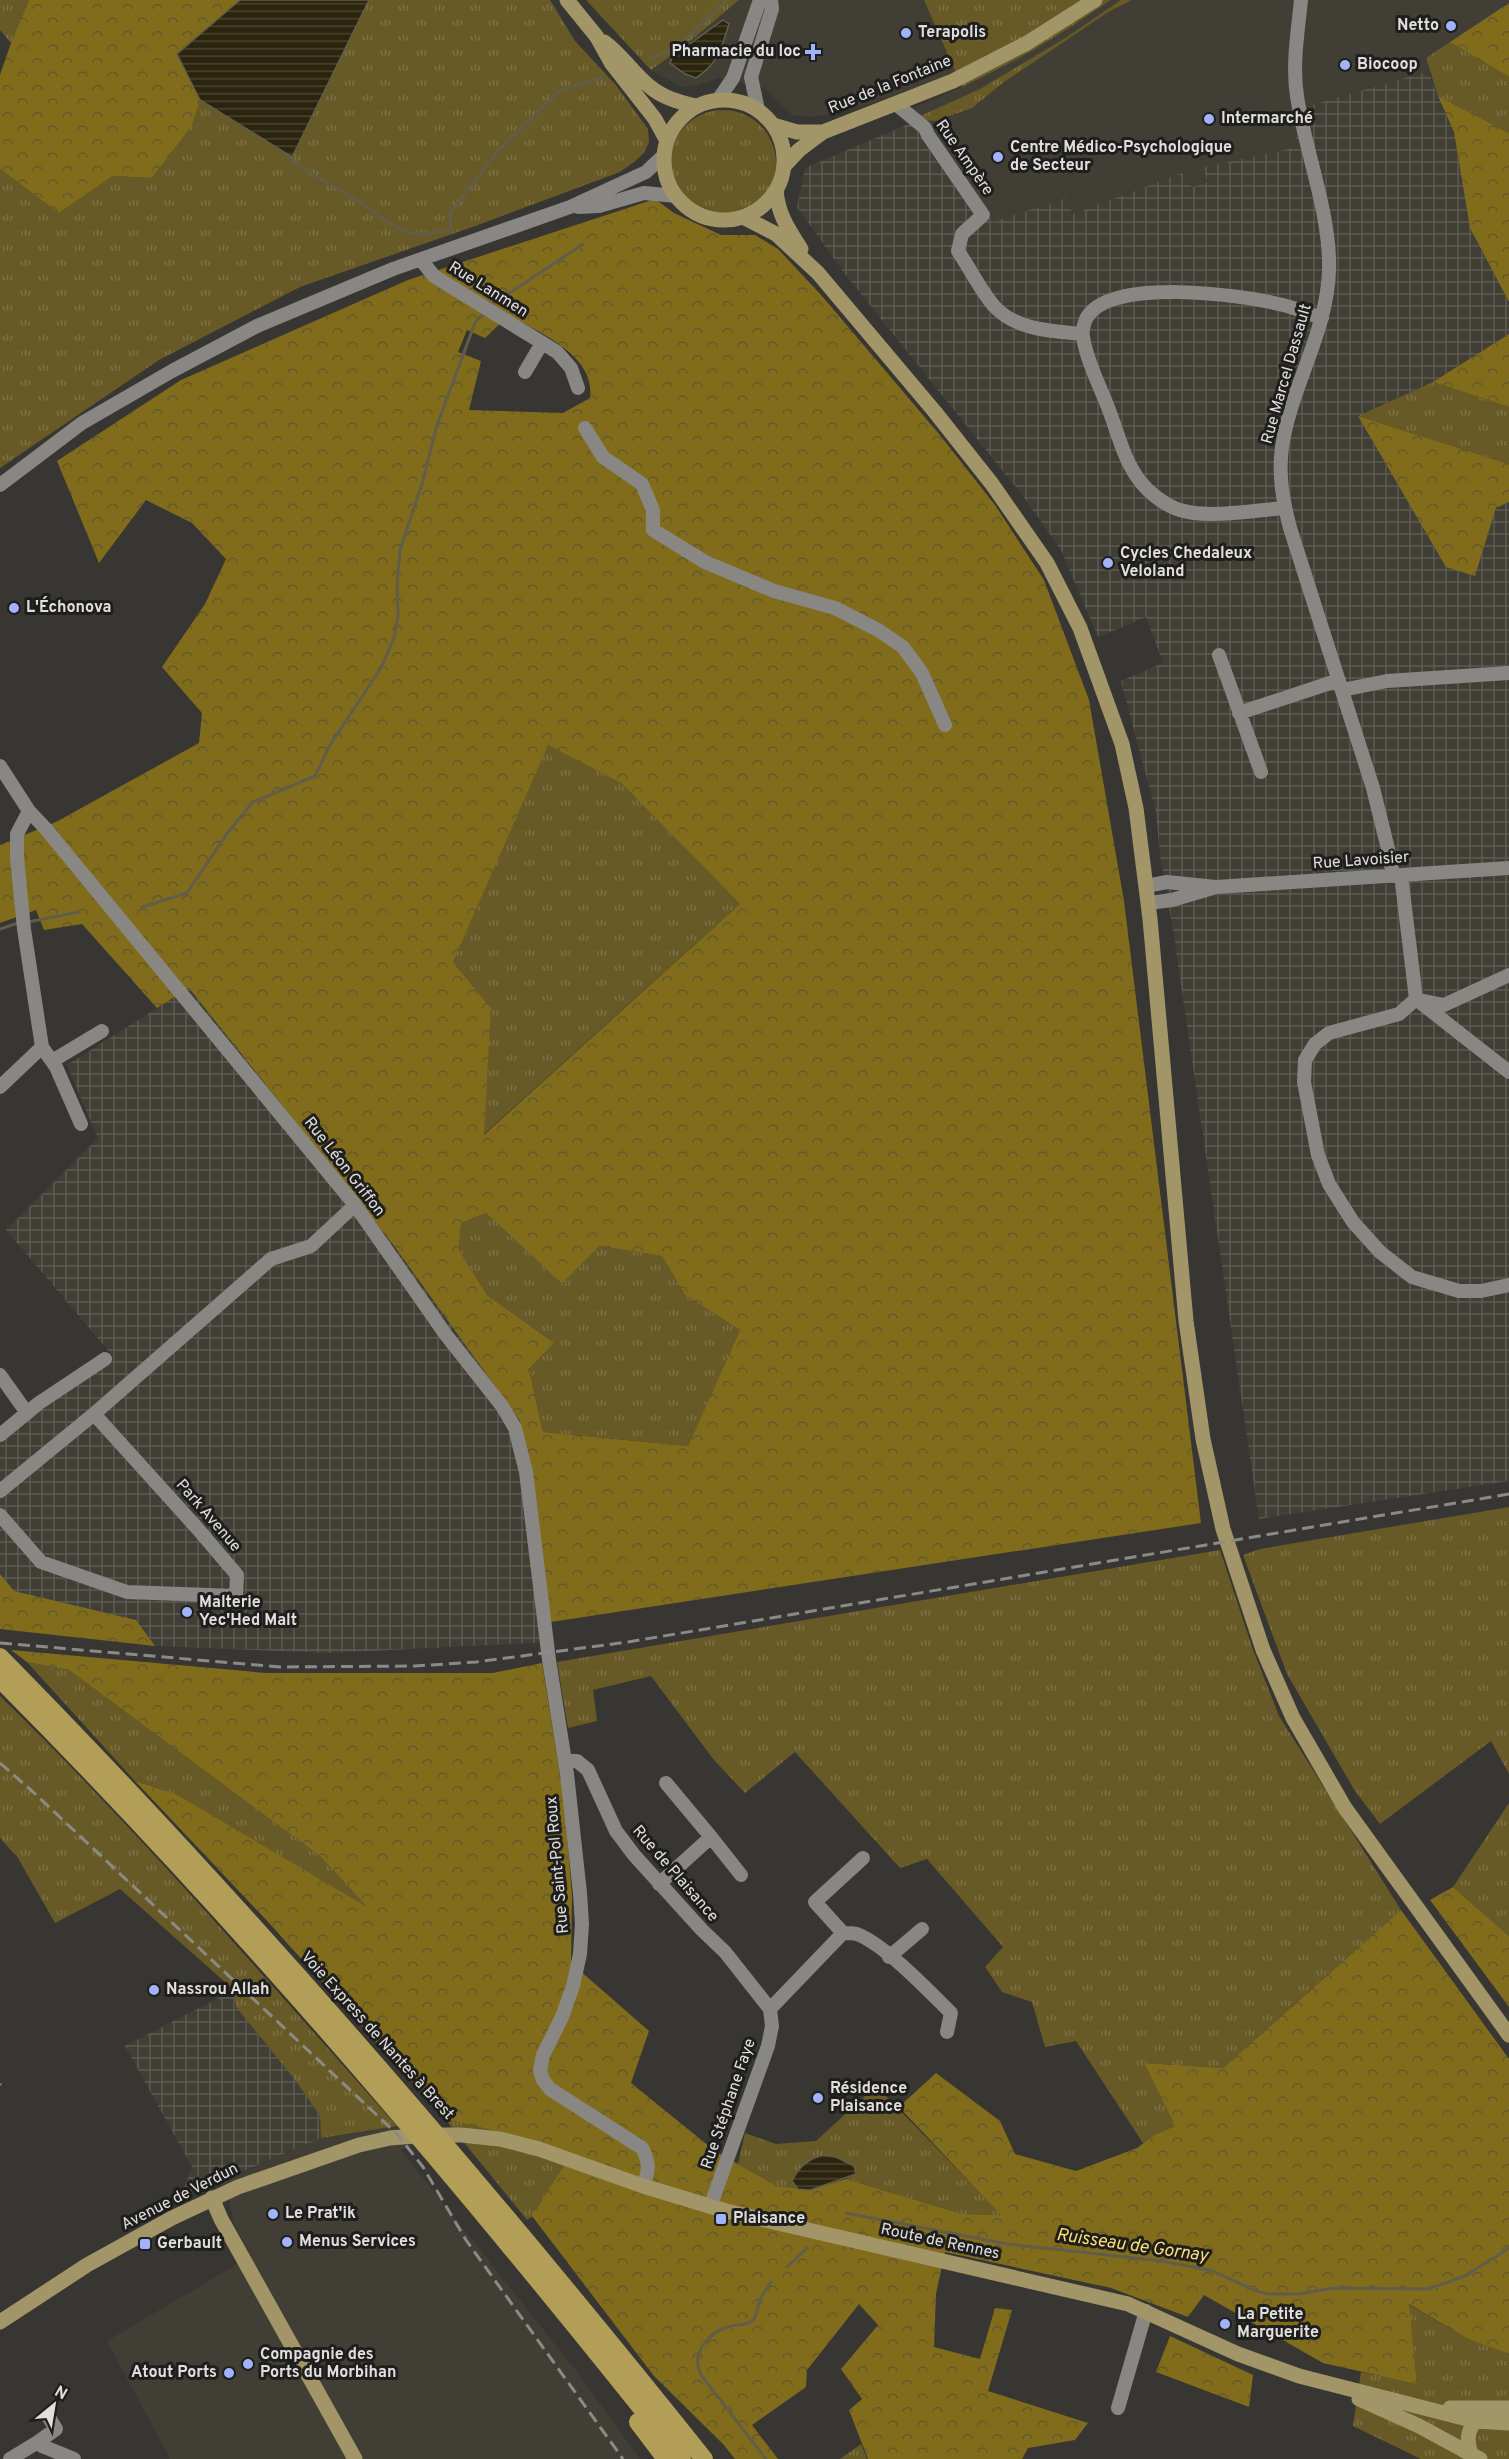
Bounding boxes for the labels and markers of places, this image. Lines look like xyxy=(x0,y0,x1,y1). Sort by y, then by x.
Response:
place label: Netto xyxy=(1397,16,1439,36)
marker: Netto xyxy=(1444,19,1458,33)
place label: Terapolis xyxy=(918,23,986,43)
marker: Terapolis xyxy=(899,26,913,40)
place label: Pharmacie du loc xyxy=(672,42,801,62)
marker: Pharmacie du loc xyxy=(806,45,820,59)
place label: Biocoop xyxy=(1357,55,1418,75)
marker: Biocoop xyxy=(1338,58,1352,72)
place label: Intermarché xyxy=(1221,109,1313,129)
marker: Intermarché xyxy=(1202,112,1216,126)
place label: Centre Médico-Psychologique de Secteur xyxy=(1010,138,1232,176)
marker: Centre Médico-Psychologique de Secteur xyxy=(991,150,1005,164)
place label: Cycles Chedaleux Veloland xyxy=(1120,544,1252,582)
marker: Cycles Chedaleux Veloland xyxy=(1101,556,1115,570)
place label: L'Échonova xyxy=(26,596,111,618)
marker: L'Échonova xyxy=(7,601,21,615)
place label: Malterie Yec'Hed Malt xyxy=(199,1593,297,1631)
marker: Malterie Yec'Hed Malt xyxy=(180,1605,194,1619)
place label: Nassrou Allah xyxy=(166,1980,270,2000)
marker: Nassrou Allah xyxy=(147,1983,161,1997)
place label: Résidence Plaisance xyxy=(830,2079,907,2117)
marker: Résidence Plaisance xyxy=(811,2091,825,2105)
place label: Le Prat'ik xyxy=(285,2204,356,2224)
marker: Le Prat'ik xyxy=(266,2207,280,2221)
place label: Plaisance xyxy=(733,2209,805,2229)
marker: Plaisance xyxy=(714,2212,728,2226)
place label: Menus Services xyxy=(299,2232,416,2252)
place label: Gerbault xyxy=(157,2234,222,2254)
marker: Menus Services xyxy=(280,2235,294,2249)
marker: Gerbault xyxy=(138,2237,152,2251)
place label: La Petite Marguerite xyxy=(1237,2305,1319,2343)
marker: La Petite Marguerite xyxy=(1218,2317,1232,2331)
place label: Compagnie des Ports du Morbihan xyxy=(260,2345,397,2383)
marker: Compagnie des Ports du Morbihan xyxy=(241,2357,255,2371)
place label: Atout Ports xyxy=(131,2363,217,2383)
marker: Atout Ports xyxy=(222,2366,236,2380)

